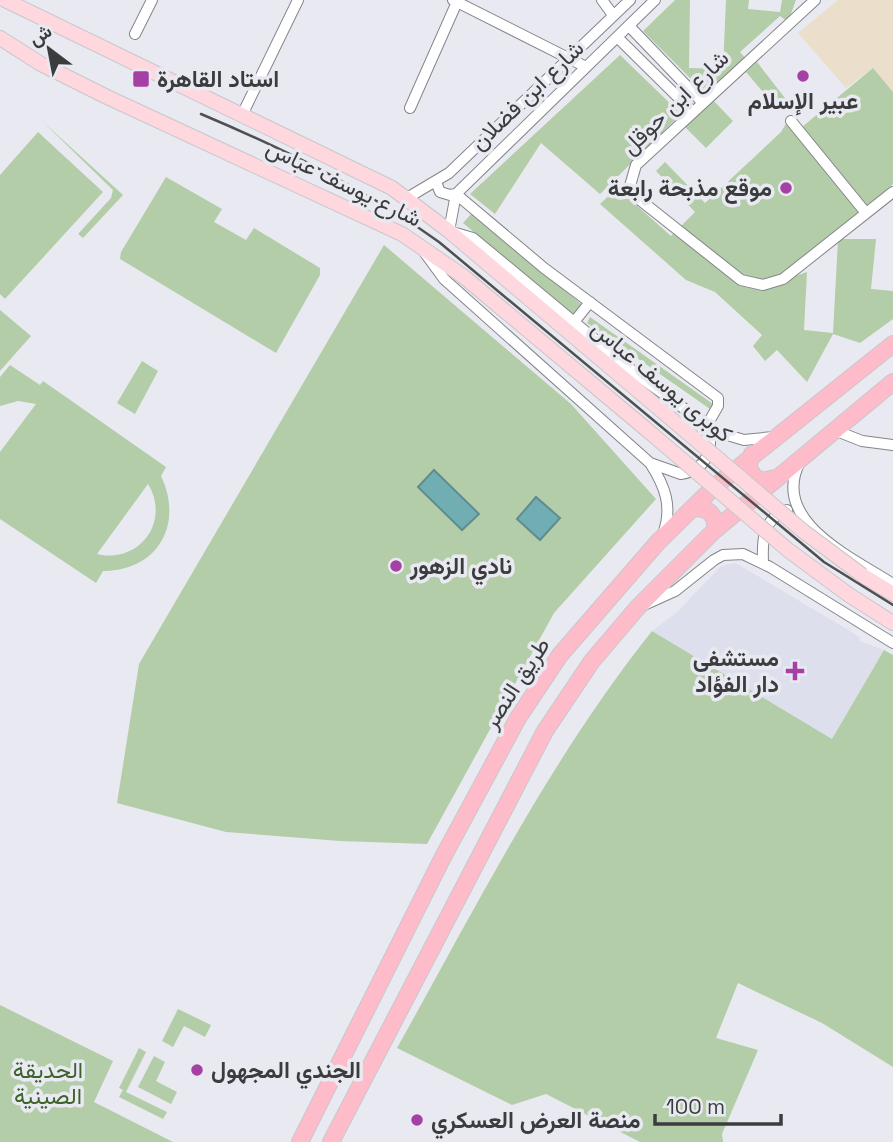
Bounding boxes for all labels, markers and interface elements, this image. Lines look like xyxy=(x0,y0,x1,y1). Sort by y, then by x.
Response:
north arrow xyxy=(14,14,84,84)
text: ش xyxy=(24,18,57,52)
street label: شارع ابن فضلان xyxy=(464,33,591,157)
street label: شارع ابن حوقل xyxy=(615,43,736,162)
place label: استاد القاهرة xyxy=(157,64,279,94)
marker: عبير الإسلام xyxy=(795,68,811,84)
marker: استاد القاهرة xyxy=(131,69,151,89)
place label: عبير الإسلام xyxy=(748,86,858,116)
street label: شارع يوسف عباس xyxy=(261,132,427,235)
place label: موقع مذبحة رابعة xyxy=(608,173,772,204)
marker: موقع مذبحة رابعة xyxy=(778,180,794,196)
street label: كوبرى يوسف عباس xyxy=(585,313,739,449)
place label: نادي الزهور xyxy=(409,551,512,585)
marker: نادي الزهور xyxy=(388,558,404,574)
street label: طريق النصر xyxy=(475,632,557,735)
place label: مستشفى دار الفؤاد xyxy=(693,643,779,699)
marker: مستشفى دار الفؤاد xyxy=(785,661,805,681)
park label: الحديقة الصينية xyxy=(13,1055,83,1111)
place label: الجندي المجهول xyxy=(211,1055,361,1089)
marker: الجندي المجهول xyxy=(189,1062,205,1078)
scale bar xyxy=(655,1082,781,1126)
text: 100 m xyxy=(666,1093,725,1120)
place label: منصة العرض العسكري xyxy=(431,1105,640,1139)
marker: منصة العرض العسكري xyxy=(409,1112,425,1128)

